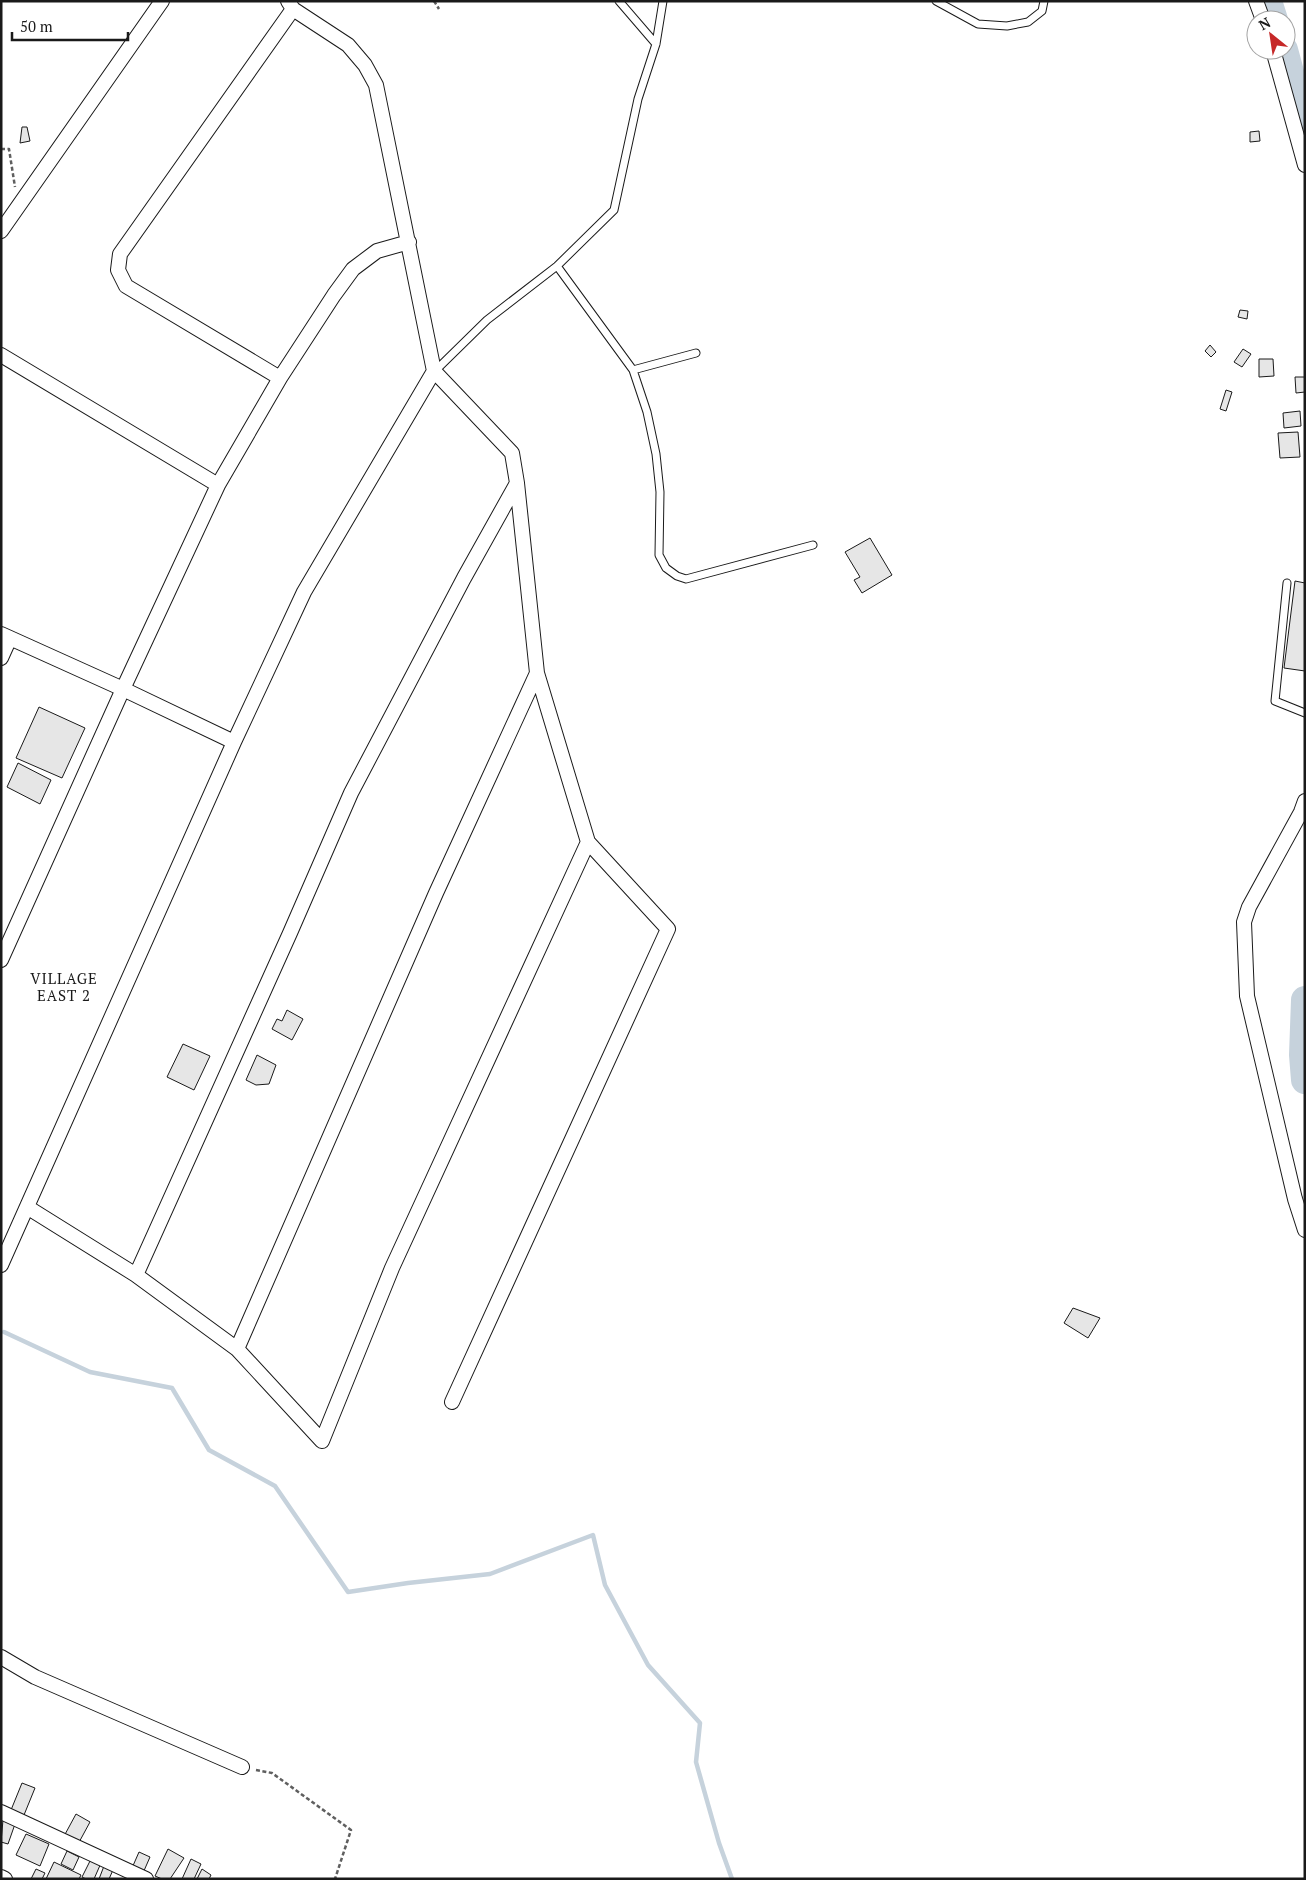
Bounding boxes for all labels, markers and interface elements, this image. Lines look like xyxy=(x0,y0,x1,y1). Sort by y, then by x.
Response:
scale bar xyxy=(12,10,129,42)
north arrow xyxy=(1246,10,1296,60)
text: N xyxy=(1255,12,1274,34)
text: 50 m xyxy=(20,16,53,36)
district label: VILLAGE EAST 2 xyxy=(30,968,98,1005)

